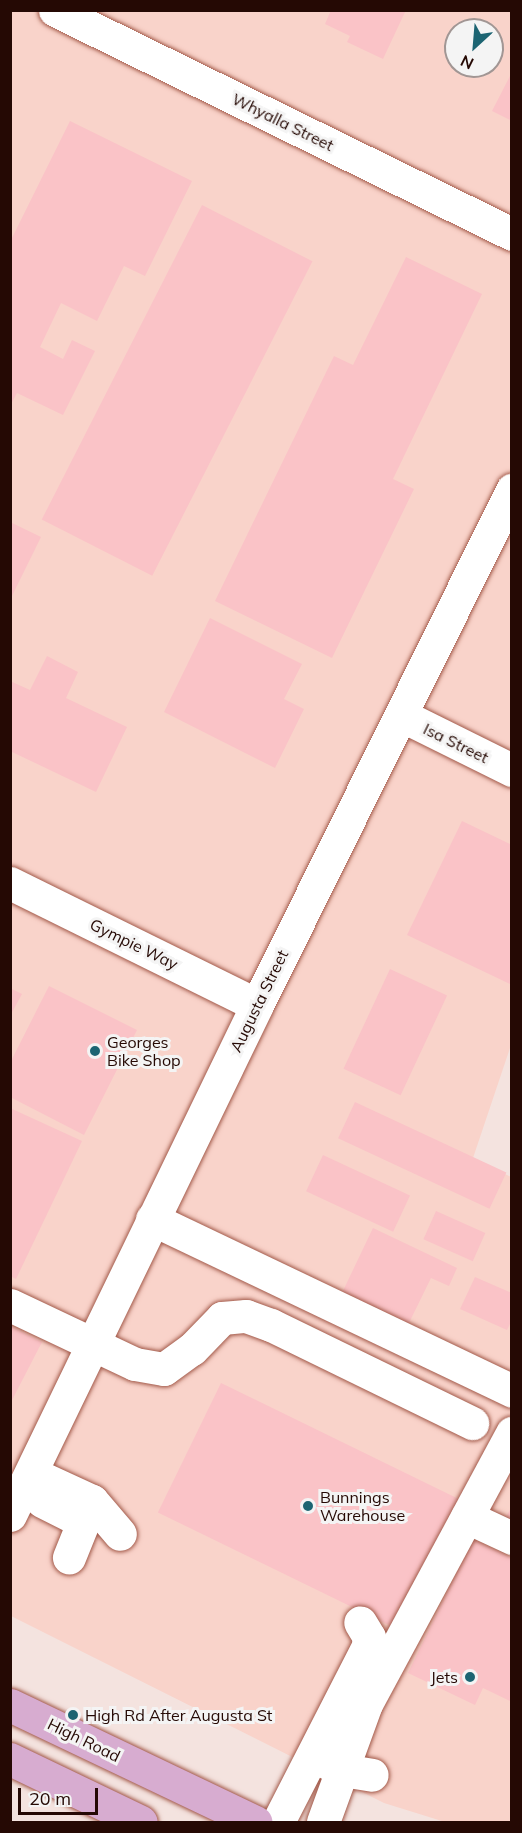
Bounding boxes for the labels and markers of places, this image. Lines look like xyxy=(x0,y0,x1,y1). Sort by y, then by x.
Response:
place label: Georges Bike Shop xyxy=(107,1032,181,1070)
marker: Georges Bike Shop xyxy=(88,1044,102,1058)
place label: Bunnings Warehouse xyxy=(320,1487,405,1525)
marker: Bunnings Warehouse xyxy=(301,1499,315,1513)
place label: Jets xyxy=(431,1667,458,1687)
marker: Jets xyxy=(463,1670,477,1684)
place label: High Rd After Augusta St xyxy=(85,1705,272,1725)
marker: High Rd After Augusta St xyxy=(66,1708,80,1722)

